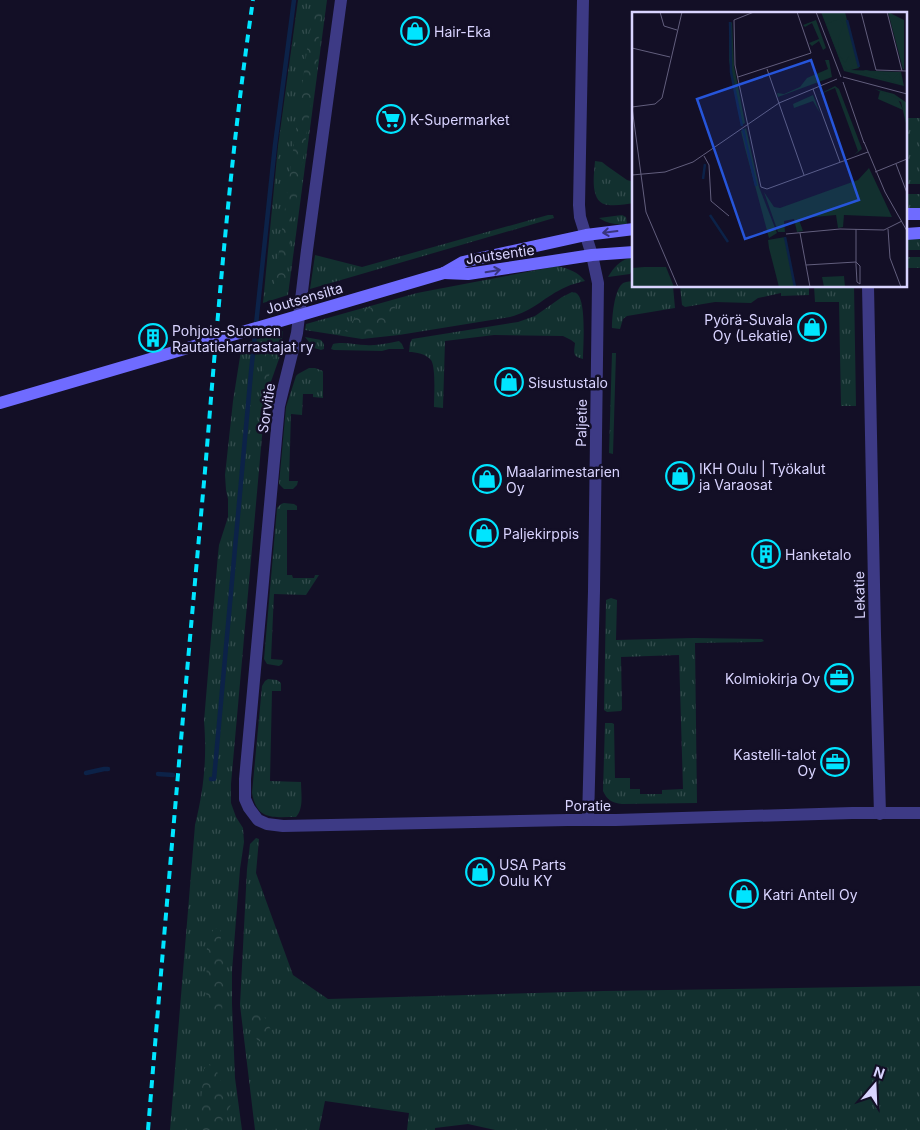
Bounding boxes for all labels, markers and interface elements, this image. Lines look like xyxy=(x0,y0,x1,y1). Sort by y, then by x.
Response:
inset map xyxy=(632,12,908,288)
shop icon: Hair-Eka xyxy=(400,16,430,46)
place label: Hair-Eka xyxy=(434,23,491,40)
supermarket icon: K-Supermarket xyxy=(376,104,406,134)
place label: K-Supermarket xyxy=(410,111,510,128)
one-way arrow xyxy=(602,227,618,237)
street label: Joutsentie xyxy=(465,241,535,267)
one-way arrow xyxy=(484,265,500,275)
street label: Joutsensilta xyxy=(263,279,345,317)
place label: Pyörä-Suvala Oy (Lekatie) xyxy=(704,311,793,344)
shop icon: Pyörä-Suvala Oy (Lekatie) xyxy=(797,312,827,342)
place label: Pohjois-Suomen Rautatieharrastajat ry xyxy=(172,322,314,355)
building icon: Pohjois-Suomen Rautatieharrastajat ry xyxy=(138,323,168,353)
shop icon: Sisustustalo xyxy=(494,367,524,397)
place label: Sisustustalo xyxy=(528,374,608,391)
street label: Sorvitie xyxy=(254,382,278,434)
street label: Paljetie xyxy=(572,399,590,447)
place label: IKH Oulu | Työkalut ja Varaosat xyxy=(698,460,826,493)
shop icon: IKH Oulu | Työkalut ja Varaosat xyxy=(665,461,695,491)
place label: Maalarimestarien Oy xyxy=(506,463,620,496)
shop icon: Maalarimestarien Oy xyxy=(472,464,502,494)
shop icon: Paljekirppis xyxy=(469,518,499,548)
place label: Paljekirppis xyxy=(503,525,579,542)
building icon: Hanketalo xyxy=(751,539,781,569)
place label: Hanketalo xyxy=(785,546,851,563)
street label: Lekatie xyxy=(850,571,868,619)
office icon: Kolmiokirja Oy xyxy=(824,663,854,693)
place label: Kolmiokirja Oy xyxy=(725,670,820,687)
place label: Kastelli-talot Oy xyxy=(733,746,816,779)
office icon: Kastelli-talot Oy xyxy=(820,747,850,777)
street label: Poratie xyxy=(565,797,611,814)
place label: USA Parts Oulu KY xyxy=(499,856,566,889)
shop icon: USA Parts Oulu KY xyxy=(465,857,495,887)
shop icon: Katri Antell Oy xyxy=(729,879,759,909)
place label: Katri Antell Oy xyxy=(763,886,858,903)
north arrow xyxy=(850,1060,900,1110)
text: N xyxy=(872,1062,887,1082)

